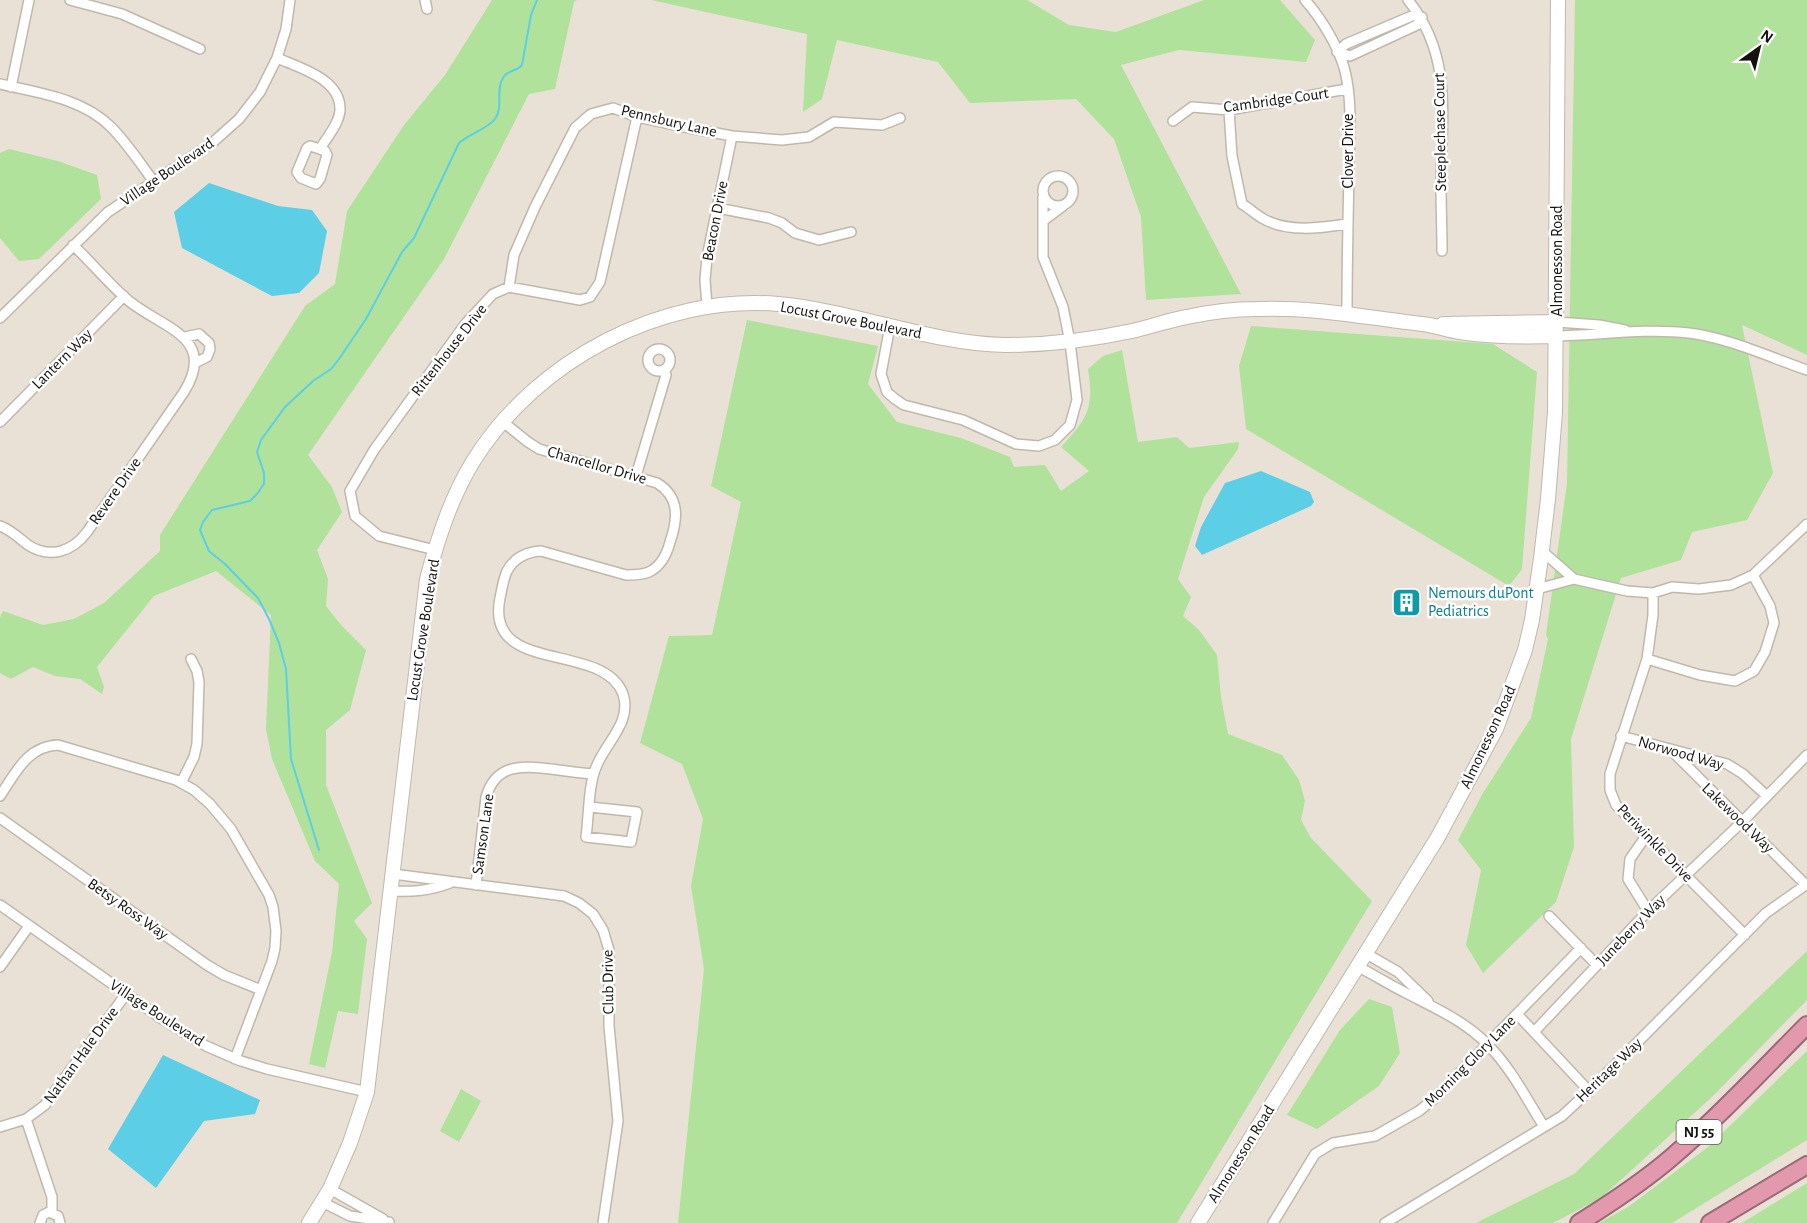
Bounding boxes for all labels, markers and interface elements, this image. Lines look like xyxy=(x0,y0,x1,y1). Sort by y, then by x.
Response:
north arrow xyxy=(1729,18,1789,78)
text: N xyxy=(1758,27,1776,46)
street label: Steeplechase Court xyxy=(1431,73,1449,191)
street label: Cambridge Court xyxy=(1223,85,1329,115)
street label: Pennsbury Lane xyxy=(619,102,718,141)
street label: Clover Drive xyxy=(1340,114,1356,188)
street label: Village Boulevard xyxy=(117,135,217,209)
street label: Beacon Drive xyxy=(699,180,731,262)
street label: Almonesson Road xyxy=(1549,205,1565,317)
street label: Locust Grove Boulevard xyxy=(779,298,923,342)
street label: Rittenhouse Drive xyxy=(408,301,490,399)
street label: Lantern Way xyxy=(29,326,96,393)
street label: Chancellor Drive xyxy=(546,443,648,487)
street label: Revere Drive xyxy=(86,454,144,528)
street label: Locust Grove Boulevard xyxy=(404,558,442,702)
place label: Nemours duPont Pediatrics xyxy=(1428,585,1534,619)
building icon: Nemours duPont Pediatrics xyxy=(1391,586,1423,618)
street label: Almonesson Road xyxy=(1457,683,1519,791)
street label: Norwood Way xyxy=(1636,733,1726,774)
street label: Lakewood Way xyxy=(1698,780,1777,857)
street label: Samson Lane xyxy=(469,793,497,875)
street label: Periwinkle Drive xyxy=(1614,801,1696,885)
street label: Betsy Ross Way xyxy=(84,875,171,944)
street label: Juneberry Way xyxy=(1593,891,1669,969)
street label: Club Drive xyxy=(599,950,617,1014)
street label: Village Boulevard xyxy=(107,977,207,1049)
street label: Nathan Hale Drive xyxy=(41,1004,121,1106)
street label: Morning Glory Lane xyxy=(1421,1012,1519,1110)
street label: Heritage Way xyxy=(1573,1035,1646,1106)
street label: Almonesson Road xyxy=(1205,1102,1277,1206)
road number: NJ 55 xyxy=(1676,1120,1722,1144)

